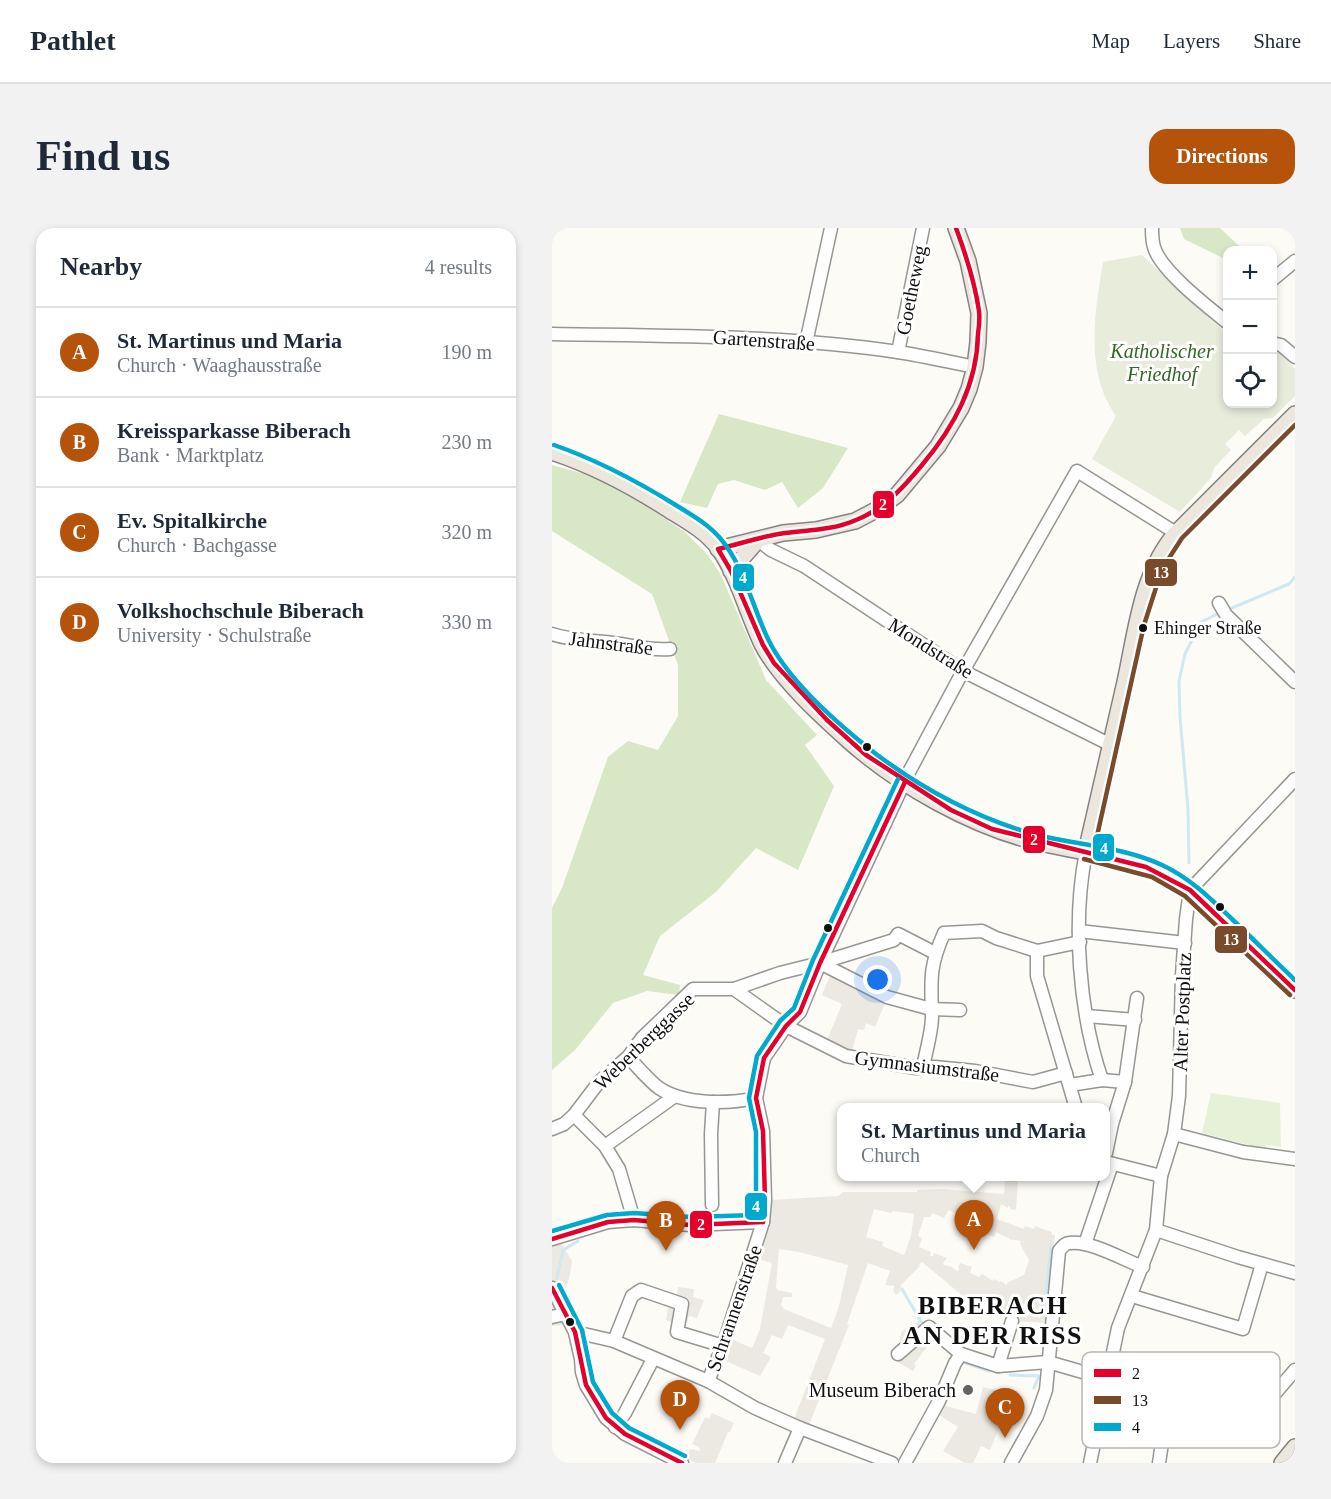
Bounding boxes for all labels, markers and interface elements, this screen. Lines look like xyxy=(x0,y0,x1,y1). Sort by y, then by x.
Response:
text: Pathlet xyxy=(30,25,116,56)
text: Map xyxy=(1092,29,1130,53)
text: Layers xyxy=(1163,29,1220,53)
text: Share xyxy=(1253,29,1301,53)
button: Directions xyxy=(1149,129,1295,184)
text: Find us xyxy=(36,133,170,179)
street label: Goetheweg xyxy=(892,243,931,337)
map controls xyxy=(1223,246,1277,408)
button: + xyxy=(1223,246,1277,300)
text: Nearby xyxy=(60,252,142,281)
text: 4 results xyxy=(425,256,492,278)
button: − xyxy=(1223,300,1277,354)
street label: Gartenstraße xyxy=(712,325,816,355)
text: St. Martinus und Maria xyxy=(117,328,342,353)
park label: Katholischer Friedhof xyxy=(1109,340,1214,386)
text: A xyxy=(72,341,87,363)
text: 190 m xyxy=(441,341,492,363)
text: Church · Waaghausstraße xyxy=(117,354,322,376)
button: locate xyxy=(1223,354,1277,408)
text: Kreissparkasse Biberach xyxy=(117,418,351,443)
text: B xyxy=(73,431,86,453)
text: 230 m xyxy=(441,431,492,453)
text: Bank · Marktplatz xyxy=(117,444,264,466)
line badge: 2 xyxy=(872,490,895,519)
text: 2 xyxy=(879,496,887,513)
text: Ev. Spitalkirche xyxy=(117,508,267,533)
text: C xyxy=(72,521,87,543)
text: 320 m xyxy=(441,521,492,543)
text: Church · Bachgasse xyxy=(117,534,277,556)
line badge: 13 xyxy=(1144,558,1178,587)
line badge: 4 xyxy=(732,563,755,592)
text: 13 xyxy=(1153,564,1169,581)
text: 4 xyxy=(739,569,747,586)
text: Volkshochschule Biberach xyxy=(117,598,364,623)
text: D xyxy=(72,611,87,633)
text: 330 m xyxy=(441,611,492,633)
street label: Mondstraße xyxy=(885,613,977,683)
place label: Ehinger Straße xyxy=(1154,618,1261,638)
marker: Ehinger Straße xyxy=(1137,622,1149,634)
text: University · Schulstraße xyxy=(117,624,311,646)
street label: Jahnstraße xyxy=(568,627,654,659)
unlabelled marker xyxy=(861,741,873,753)
line badge: 2 xyxy=(1022,825,1046,854)
text: 2 xyxy=(1030,831,1038,848)
line badge: 4 xyxy=(1092,833,1115,862)
text: 4 xyxy=(1100,840,1108,857)
unlabelled marker xyxy=(1214,901,1226,913)
unlabelled marker xyxy=(822,922,834,934)
line badge: 13 xyxy=(1214,925,1248,954)
text: 13 xyxy=(1223,931,1239,948)
street label: Alter Postplatz xyxy=(1169,952,1196,1072)
your location xyxy=(863,965,892,994)
street label: Weberberggasse xyxy=(590,988,699,1095)
street label: Gymnasiumstraße xyxy=(853,1046,1001,1087)
popup xyxy=(837,1103,1110,1181)
text: St. Martinus und Maria xyxy=(861,1118,1086,1143)
text: Church xyxy=(861,1144,920,1166)
line badge: 4 xyxy=(744,1192,768,1221)
text: 4 xyxy=(752,1198,760,1215)
pin: A xyxy=(954,1200,994,1250)
pin: B xyxy=(646,1202,686,1251)
line badge: 2 xyxy=(689,1210,713,1239)
text: 2 xyxy=(697,1216,705,1233)
street label: Schrannenstraße xyxy=(702,1242,766,1374)
district label: BIBERACH AN DER RISS xyxy=(903,1291,1083,1350)
unlabelled marker xyxy=(564,1316,576,1328)
legend xyxy=(1082,1352,1280,1448)
text: 2 xyxy=(1132,1365,1140,1382)
place label: Museum Biberach xyxy=(809,1379,956,1401)
pin: D xyxy=(660,1380,700,1430)
marker: Museum Biberach xyxy=(961,1383,975,1397)
pin: C xyxy=(986,1388,1024,1438)
text: 13 xyxy=(1132,1392,1148,1409)
text: 4 xyxy=(1132,1419,1140,1436)

